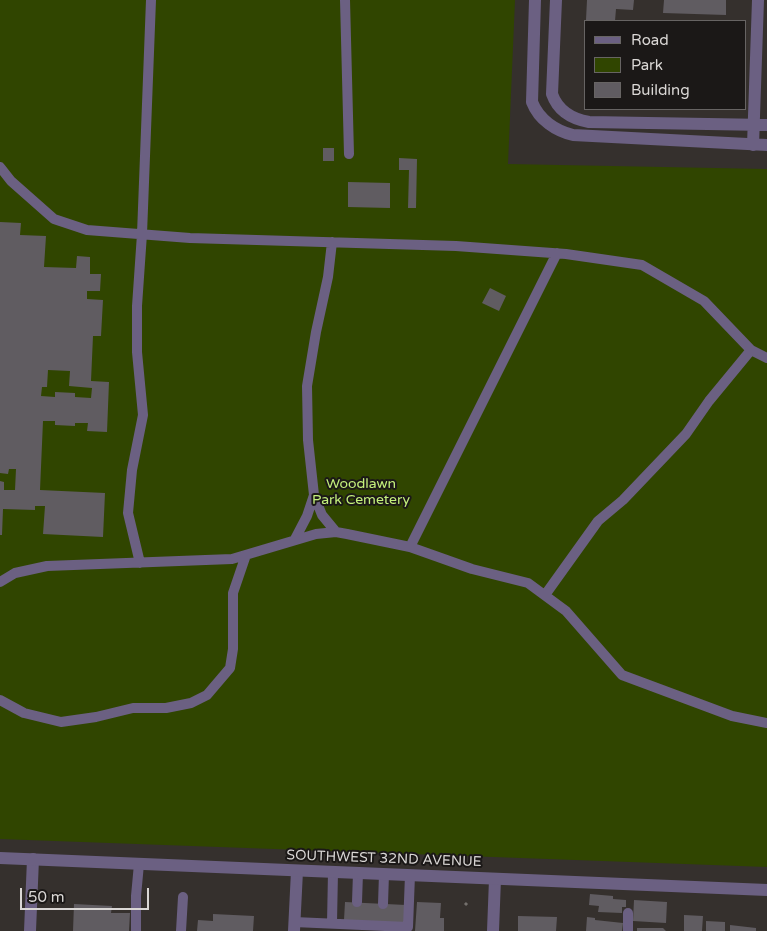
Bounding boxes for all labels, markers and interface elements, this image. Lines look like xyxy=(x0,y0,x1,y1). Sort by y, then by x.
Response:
legend xyxy=(584,20,747,110)
text: Road xyxy=(631,31,669,49)
text: Park xyxy=(631,56,663,74)
text: Building xyxy=(631,81,690,99)
park label: Woodlawn Park Cemetery xyxy=(312,476,410,508)
street label: SOUTHWEST 32ND AVENUE xyxy=(286,847,482,871)
scale bar xyxy=(22,878,151,910)
text: 50 m xyxy=(28,888,65,906)

